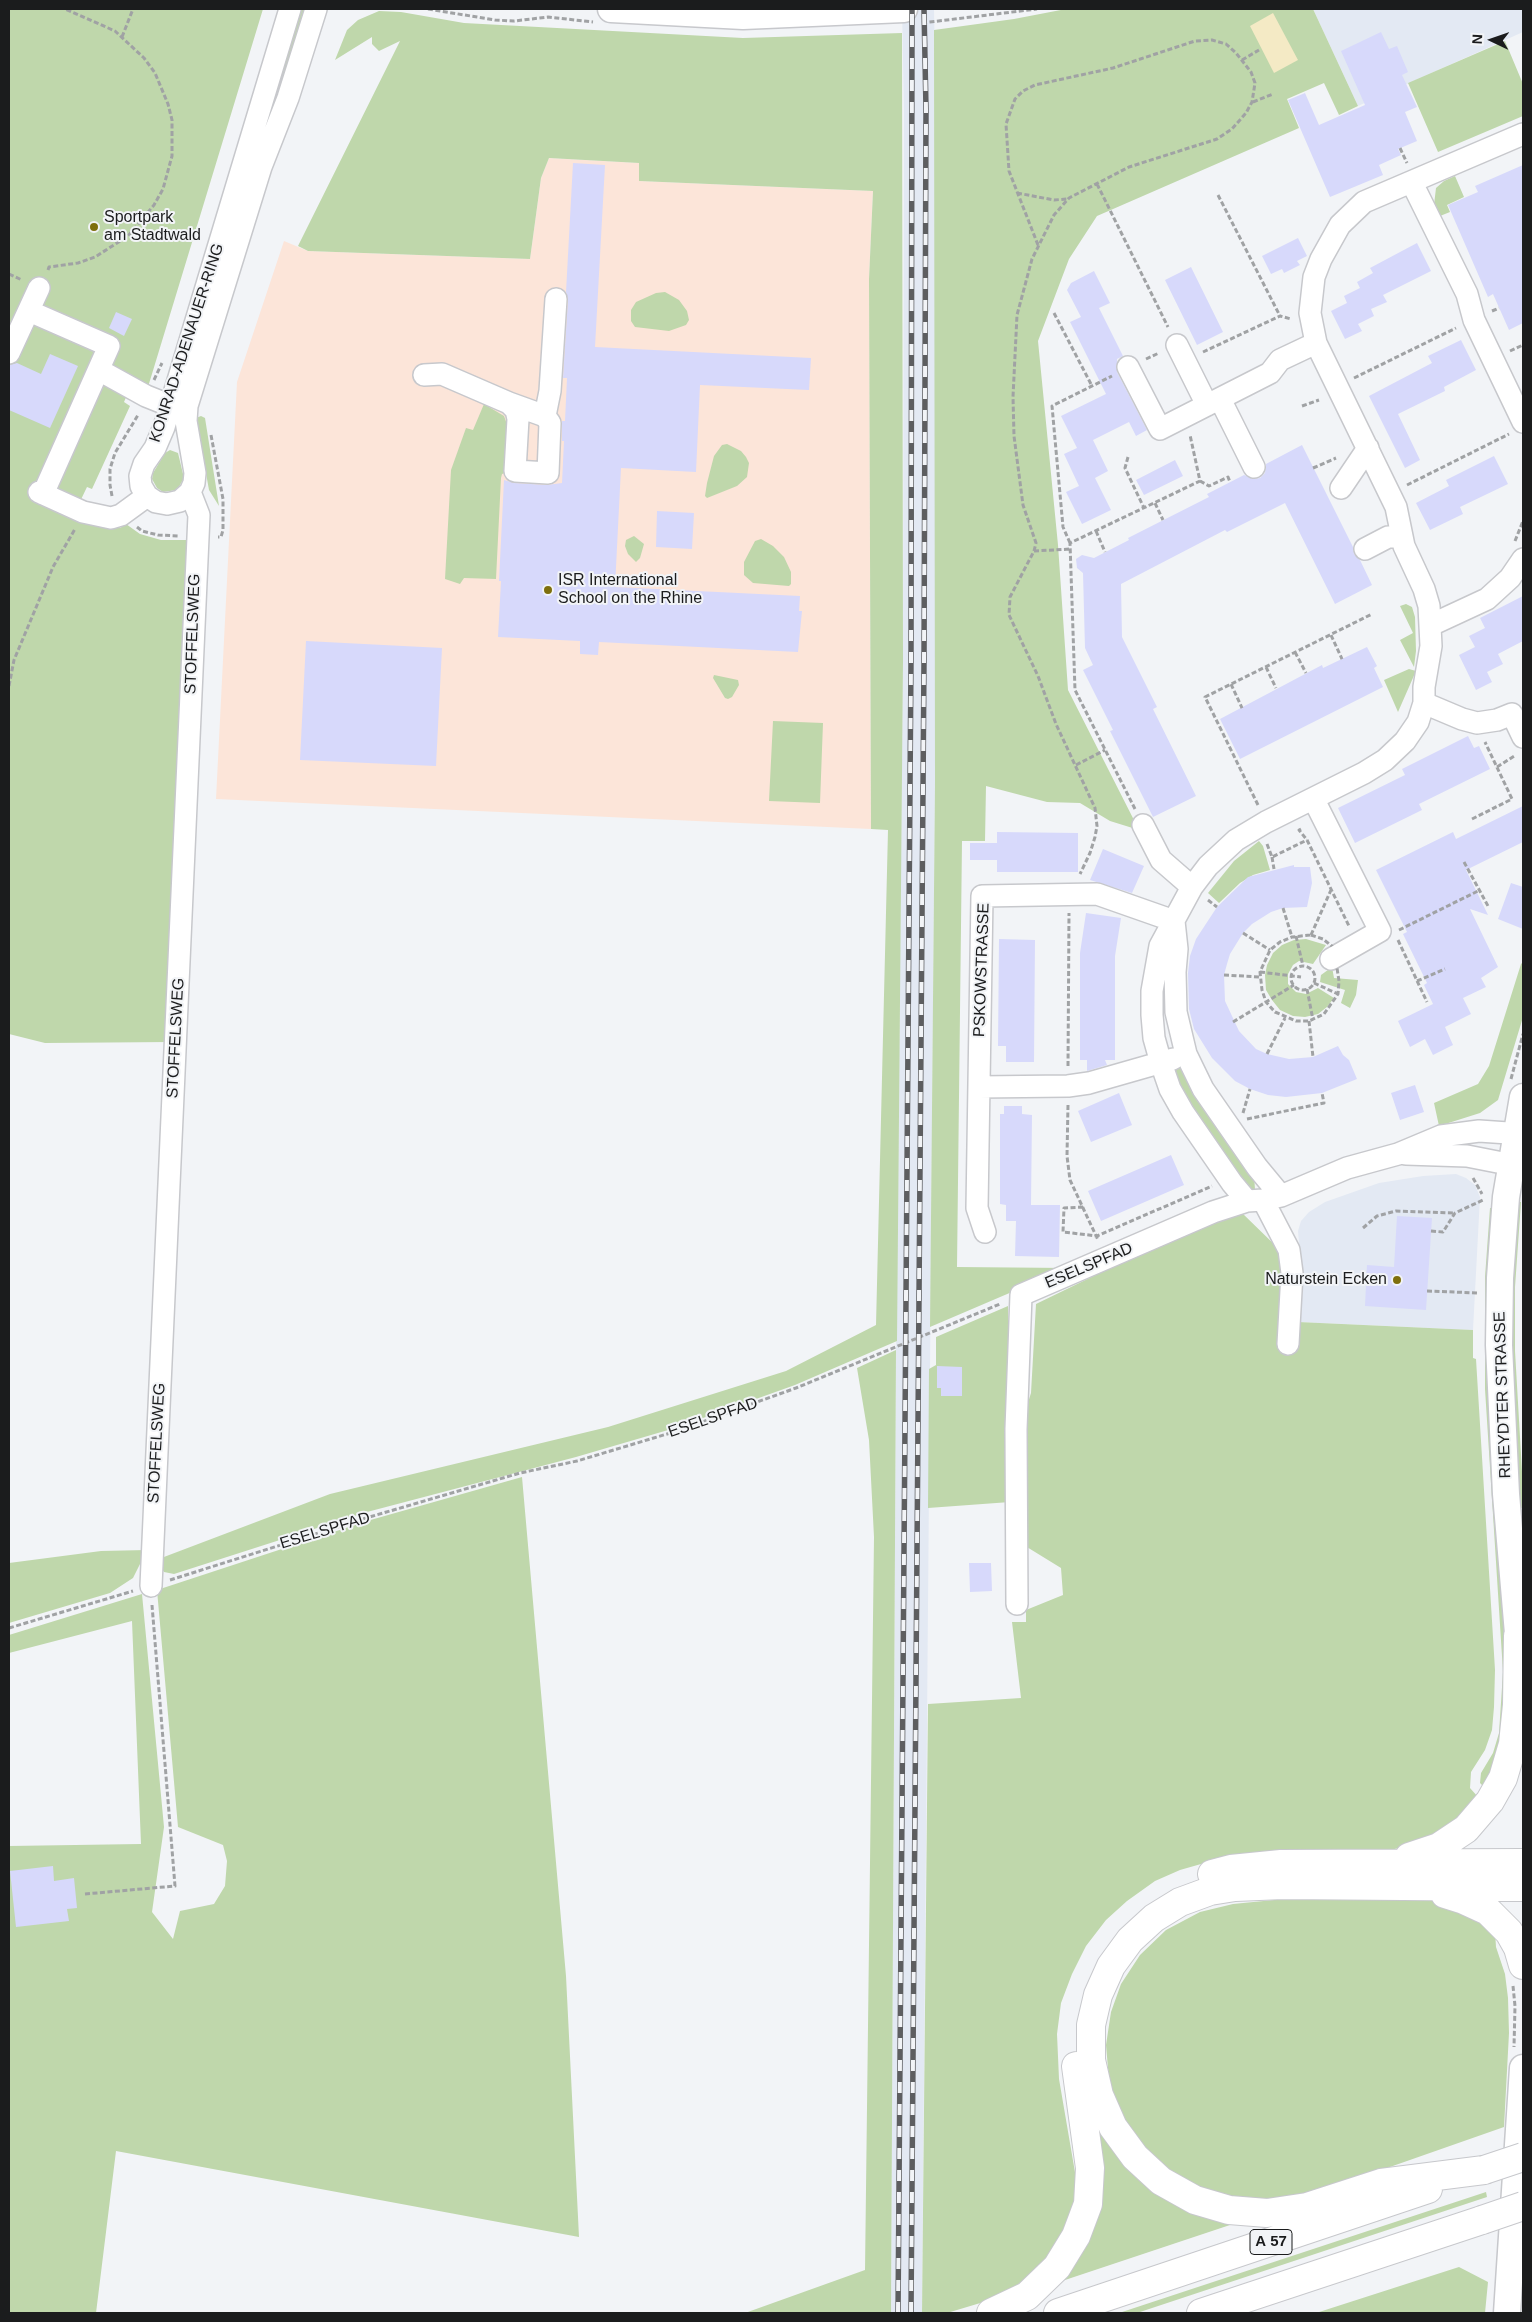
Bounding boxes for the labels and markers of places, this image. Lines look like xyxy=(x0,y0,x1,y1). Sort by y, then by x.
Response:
place label: Sportpark am Stadtwald xyxy=(104,208,201,246)
marker: Sportpark am Stadtwald xyxy=(88,221,100,233)
place label: ISR International School on the Rhine xyxy=(558,571,702,609)
marker: ISR International School on the Rhine xyxy=(542,584,554,596)
place label: Naturstein Ecken xyxy=(1265,1270,1387,1290)
marker: Naturstein Ecken xyxy=(1391,1274,1403,1286)

